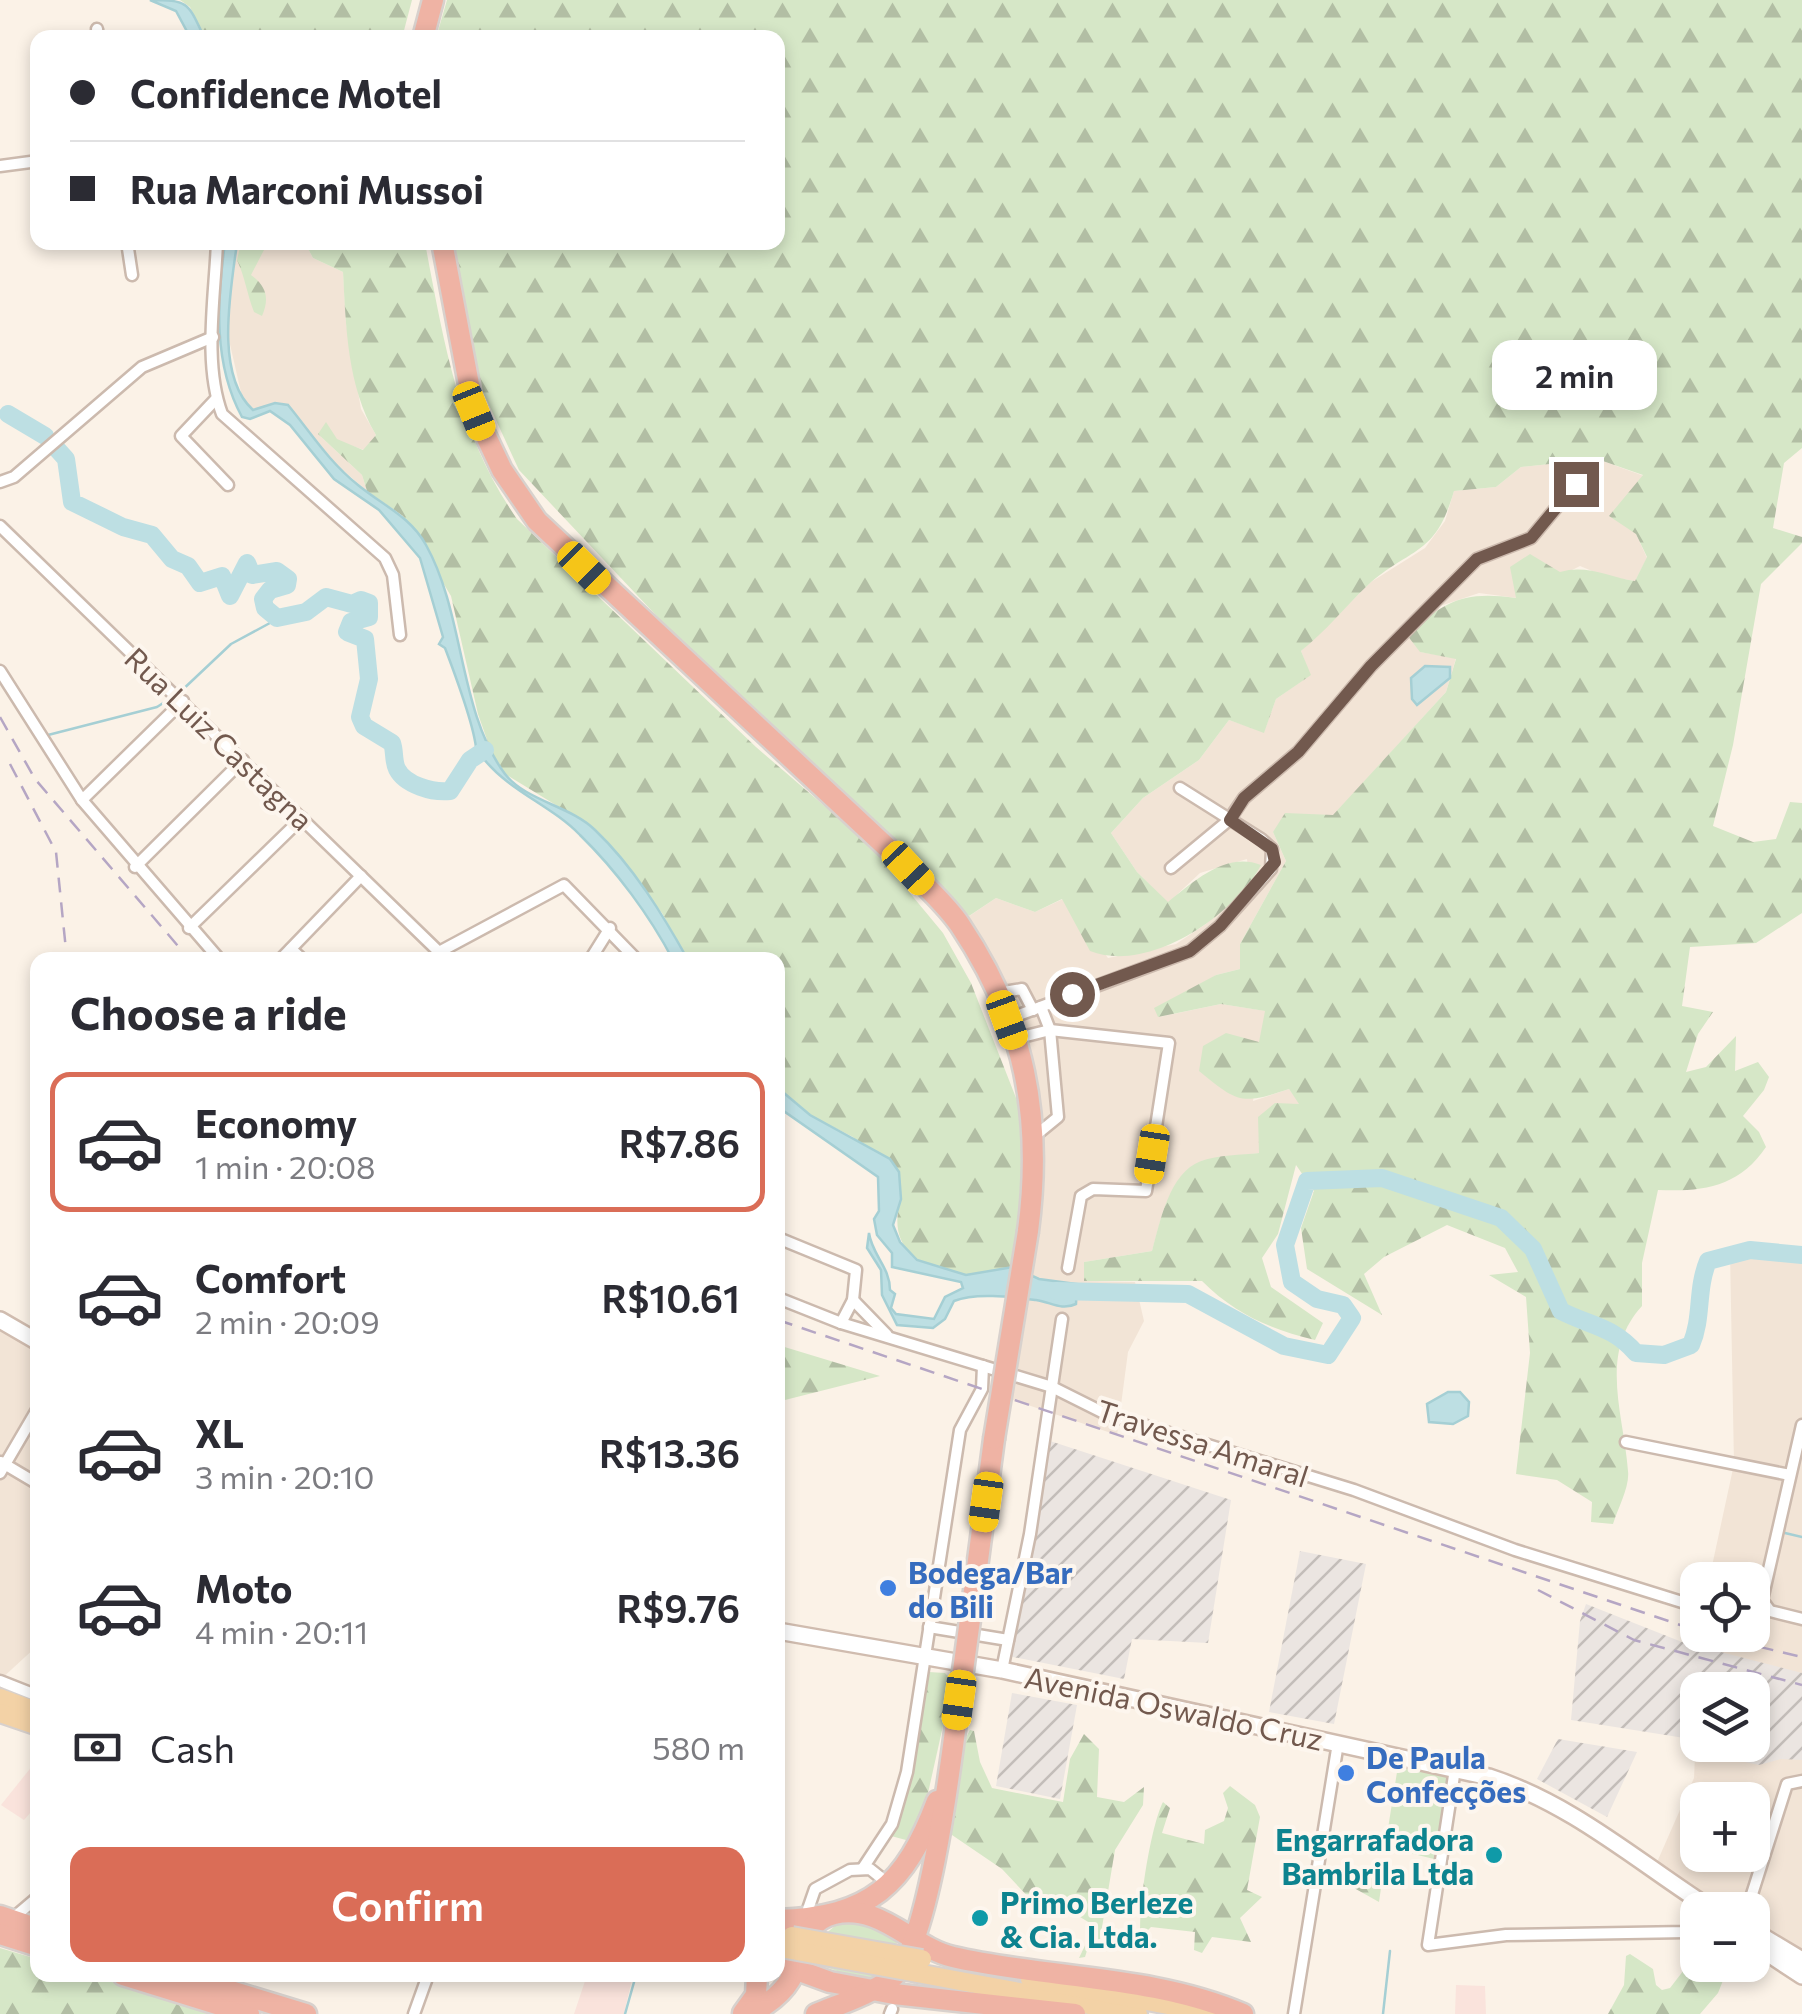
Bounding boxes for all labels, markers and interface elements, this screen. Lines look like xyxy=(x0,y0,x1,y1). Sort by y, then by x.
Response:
text: Confidence Motel xyxy=(130,69,442,116)
text: Rua Marconi Mussoi xyxy=(130,165,484,212)
callout: 2 min xyxy=(1494,339,1658,409)
text: 2 min xyxy=(1535,355,1614,395)
car xyxy=(449,378,499,444)
route end xyxy=(1554,462,1599,507)
car xyxy=(552,536,616,600)
street label: Rua Luiz Castagna xyxy=(118,639,322,837)
car xyxy=(877,836,939,900)
route start xyxy=(1050,972,1095,1017)
text: Choose a ride xyxy=(70,984,347,1039)
car xyxy=(983,987,1031,1053)
icon: car xyxy=(75,1097,165,1187)
text: Economy xyxy=(195,1099,357,1146)
text: R$7.86 xyxy=(619,1119,740,1166)
car xyxy=(1132,1122,1172,1186)
text: 1 min · 20:08 xyxy=(195,1146,376,1186)
icon: car xyxy=(75,1252,165,1342)
text: Comfort xyxy=(195,1254,346,1301)
text: R$10.61 xyxy=(602,1274,740,1321)
text: 2 min · 20:09 xyxy=(195,1301,380,1341)
street label: Travessa Amaral xyxy=(1092,1390,1314,1494)
icon: car xyxy=(75,1407,165,1497)
text: XL xyxy=(195,1409,244,1456)
text: R$13.36 xyxy=(599,1429,740,1476)
text: 3 min · 20:10 xyxy=(195,1456,374,1496)
car xyxy=(967,1470,1005,1534)
place label: Bodega/Bar do Bili xyxy=(908,1553,1073,1624)
icon: car xyxy=(75,1562,165,1652)
map controls xyxy=(1680,1562,1770,1982)
button: locate xyxy=(1680,1562,1770,1652)
text: Moto xyxy=(195,1564,293,1611)
marker: Bodega/Bar do Bili xyxy=(877,1577,899,1599)
text: R$9.76 xyxy=(617,1584,740,1631)
text: 4 min · 20:11 xyxy=(195,1611,368,1651)
street label: Avenida Oswaldo Cruz xyxy=(1021,1657,1327,1757)
car xyxy=(940,1668,978,1732)
button: layers xyxy=(1680,1672,1770,1762)
icon: cash xyxy=(70,1720,125,1775)
text: Cash xyxy=(150,1724,235,1771)
text: 580 m xyxy=(652,1727,745,1767)
place label: De Paula Confecções xyxy=(1366,1738,1526,1810)
marker: De Paula Confecções xyxy=(1335,1762,1357,1784)
button: + xyxy=(1680,1782,1770,1872)
place label: Engarrafadora Bambrila Ltda xyxy=(1275,1820,1474,1891)
marker: Engarrafadora Bambrila Ltda xyxy=(1483,1844,1505,1866)
button: Confirm xyxy=(70,1847,745,1962)
place label: Primo Berleze & Cia. Ltda. xyxy=(1000,1883,1193,1954)
button: − xyxy=(1680,1892,1770,1982)
marker: Primo Berleze & Cia. Ltda. xyxy=(969,1907,991,1929)

